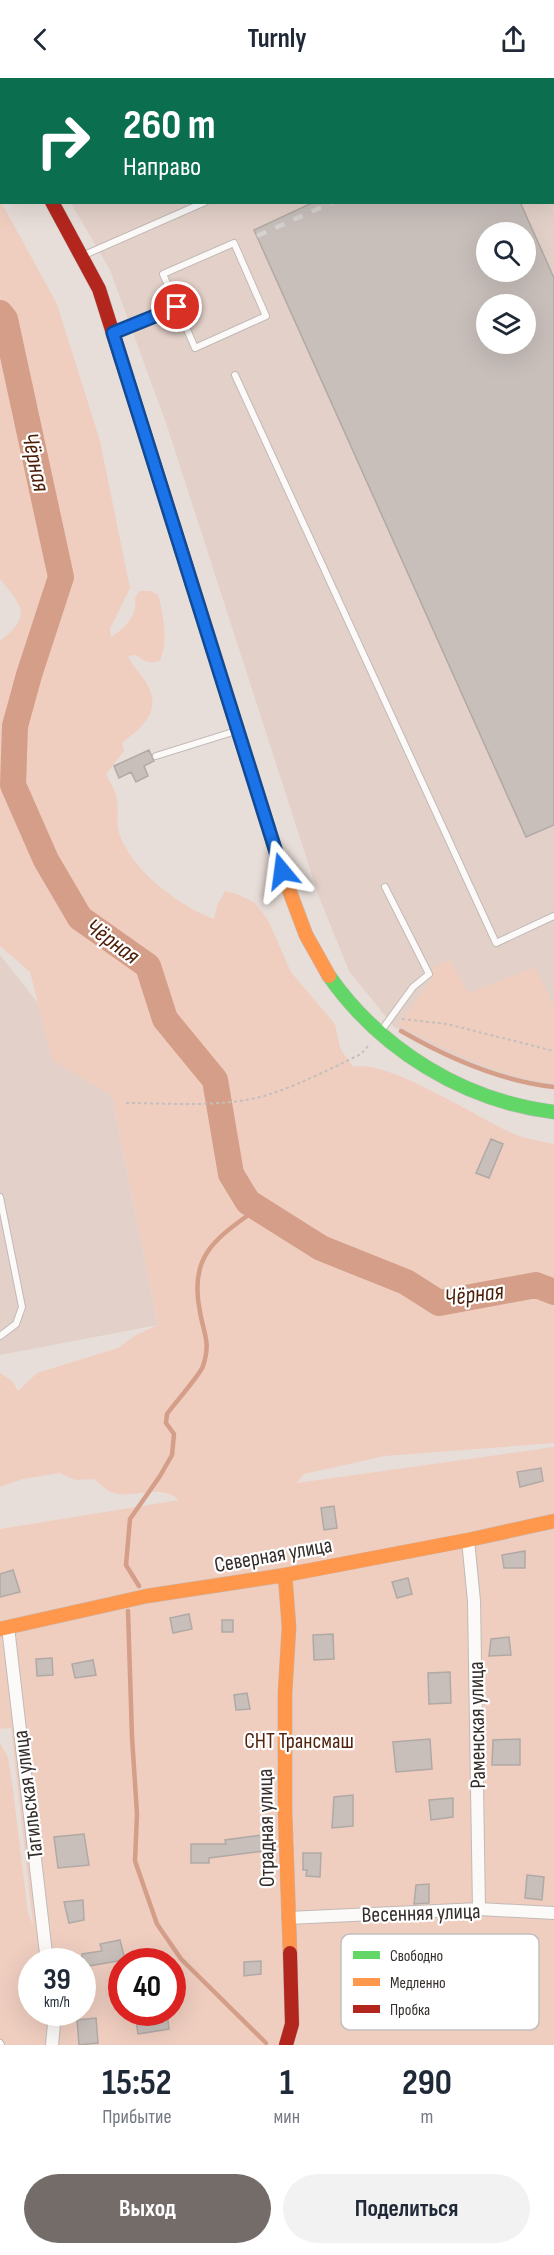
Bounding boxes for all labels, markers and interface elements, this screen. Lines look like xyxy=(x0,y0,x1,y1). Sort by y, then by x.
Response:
icon: back xyxy=(24,23,57,56)
text: Turnly xyxy=(247,23,307,55)
icon: share xyxy=(497,23,530,56)
text: 260 m xyxy=(123,100,216,151)
icon: right xyxy=(24,102,102,180)
text: Направо xyxy=(123,151,201,183)
map controls xyxy=(476,222,536,354)
button: search xyxy=(476,222,536,282)
pin xyxy=(151,281,202,332)
icon: arrive xyxy=(160,290,193,323)
button: layers xyxy=(476,294,536,354)
water label: Чёрная xyxy=(15,430,56,495)
position arrow xyxy=(250,839,314,903)
water label: Чёрная xyxy=(80,912,146,971)
water label: Чёрная xyxy=(443,1276,506,1313)
street label: Северная улица xyxy=(212,1532,334,1579)
street label: Раменская улица xyxy=(463,1661,492,1789)
park label: СНТ Трансмаш xyxy=(244,1728,354,1755)
street label: Тагильская улица xyxy=(7,1729,50,1861)
street label: Отрадная улица xyxy=(252,1769,281,1887)
street label: Весенняя улица xyxy=(361,1898,481,1929)
legend xyxy=(341,1934,539,2030)
text: Свободно xyxy=(390,1947,443,1966)
speed limit sign: 40 xyxy=(108,1948,186,2026)
text: 39 xyxy=(43,1962,71,1998)
text: Медленно xyxy=(390,1974,446,1993)
text: km/h xyxy=(44,1993,70,2012)
text: Пробка xyxy=(390,2001,430,2020)
text: 15:52 xyxy=(102,2062,172,2105)
text: 1 xyxy=(280,2062,294,2105)
text: 290 xyxy=(402,2062,452,2105)
text: Прибытие xyxy=(102,2105,171,2129)
text: мин xyxy=(274,2105,300,2129)
text: m xyxy=(421,2105,433,2129)
button: Выход xyxy=(24,2174,271,2243)
button: Поделиться xyxy=(283,2174,530,2243)

